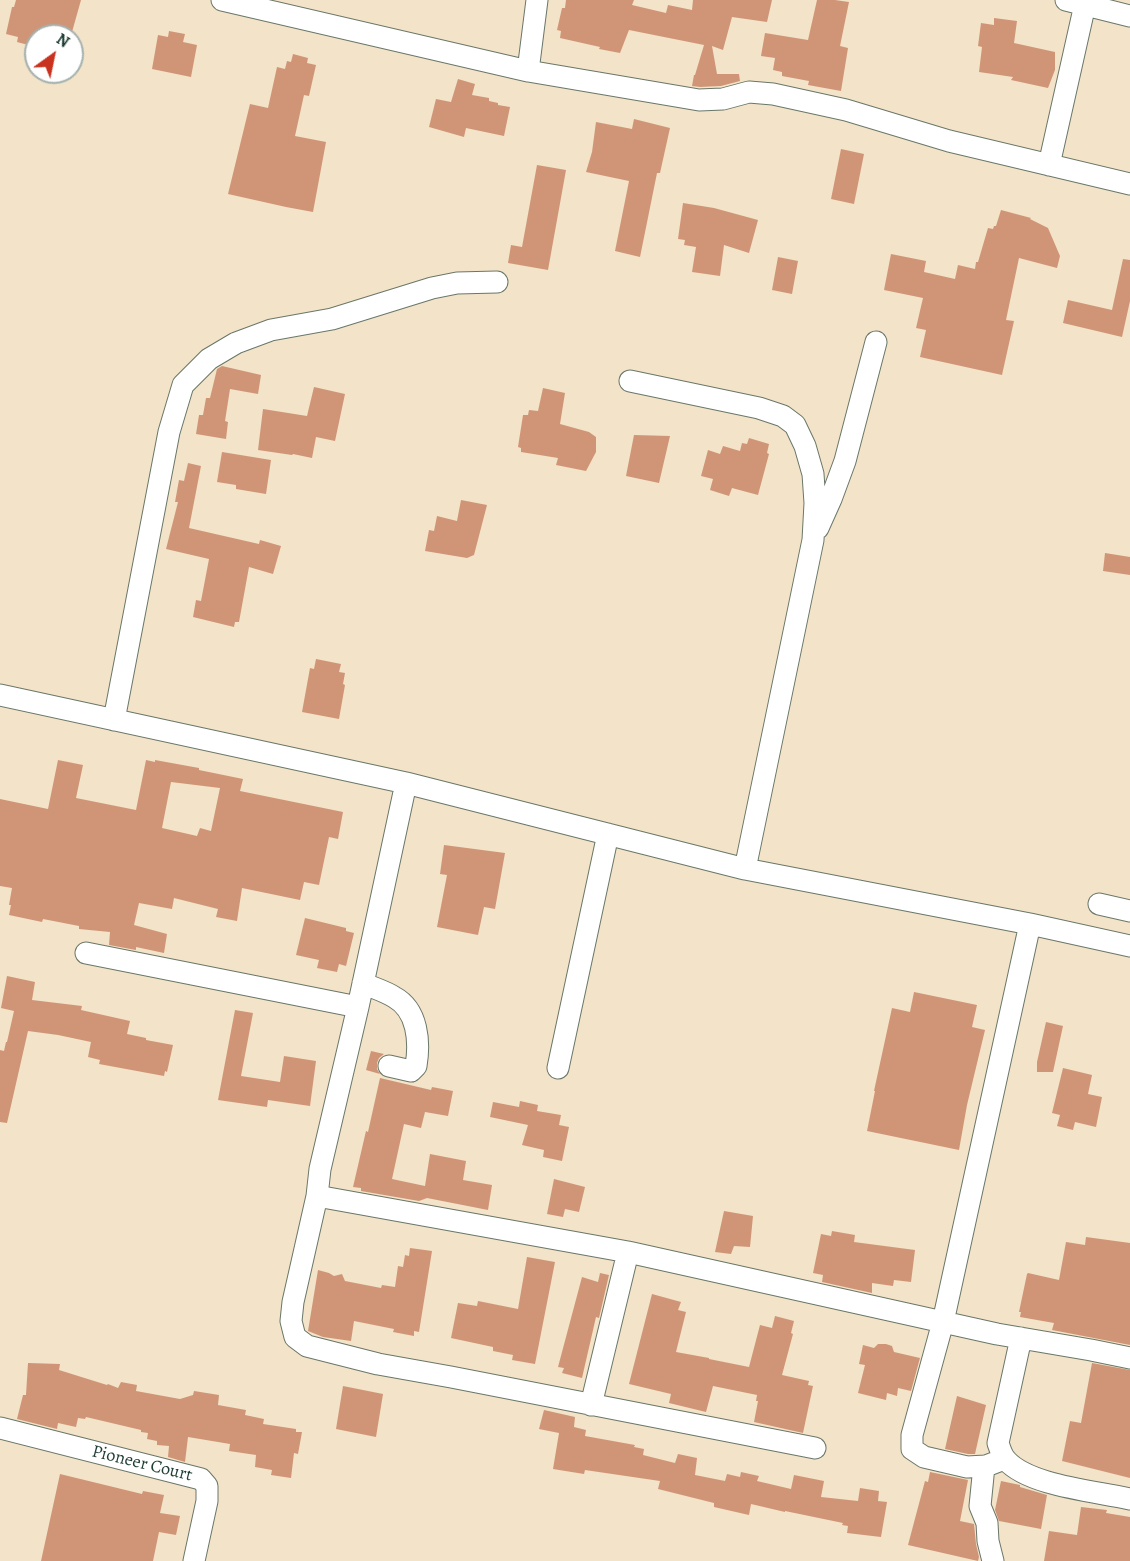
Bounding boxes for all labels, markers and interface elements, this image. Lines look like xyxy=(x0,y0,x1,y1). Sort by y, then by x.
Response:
north arrow xyxy=(24,24,84,84)
text: N xyxy=(52,28,74,53)
street label: Pioneer Court xyxy=(90,1441,194,1487)

